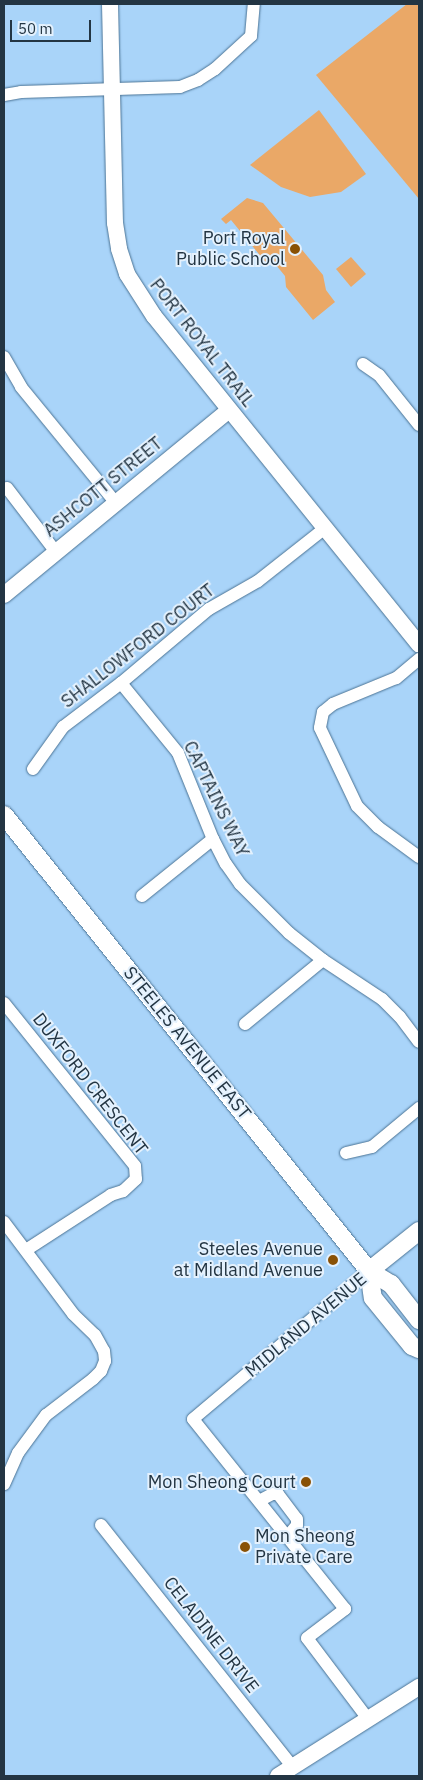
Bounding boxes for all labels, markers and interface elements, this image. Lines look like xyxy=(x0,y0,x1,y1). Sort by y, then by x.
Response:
scale bar xyxy=(12,10,94,42)
text: 50 m xyxy=(18,19,53,38)
place label: Port Royal Public School xyxy=(176,228,285,270)
marker: Port Royal Public School xyxy=(289,243,301,255)
street label: PORT ROYAL TRAIL xyxy=(145,275,259,411)
street label: ASHCOTT STREET xyxy=(39,432,167,542)
street label: SHALLOWFORD COURT xyxy=(57,579,219,713)
street label: CAPTAINS WAY xyxy=(179,738,253,860)
street label: STEELES AVENUE EAST xyxy=(119,962,255,1124)
street label: DUXFORD CRESCENT xyxy=(28,1009,152,1159)
place label: Steeles Avenue at Midland Avenue xyxy=(174,1239,323,1282)
marker: Steeles Avenue at Midland Avenue xyxy=(327,1254,339,1266)
street label: MIDLAND AVENUE xyxy=(241,1268,371,1382)
place label: Mon Sheong Court xyxy=(148,1471,296,1493)
marker: Mon Sheong Court xyxy=(300,1476,312,1488)
place label: Mon Sheong Private Care xyxy=(255,1526,355,1568)
marker: Mon Sheong Private Care xyxy=(239,1541,251,1553)
street label: CELADINE DRIVE xyxy=(159,1573,263,1697)

